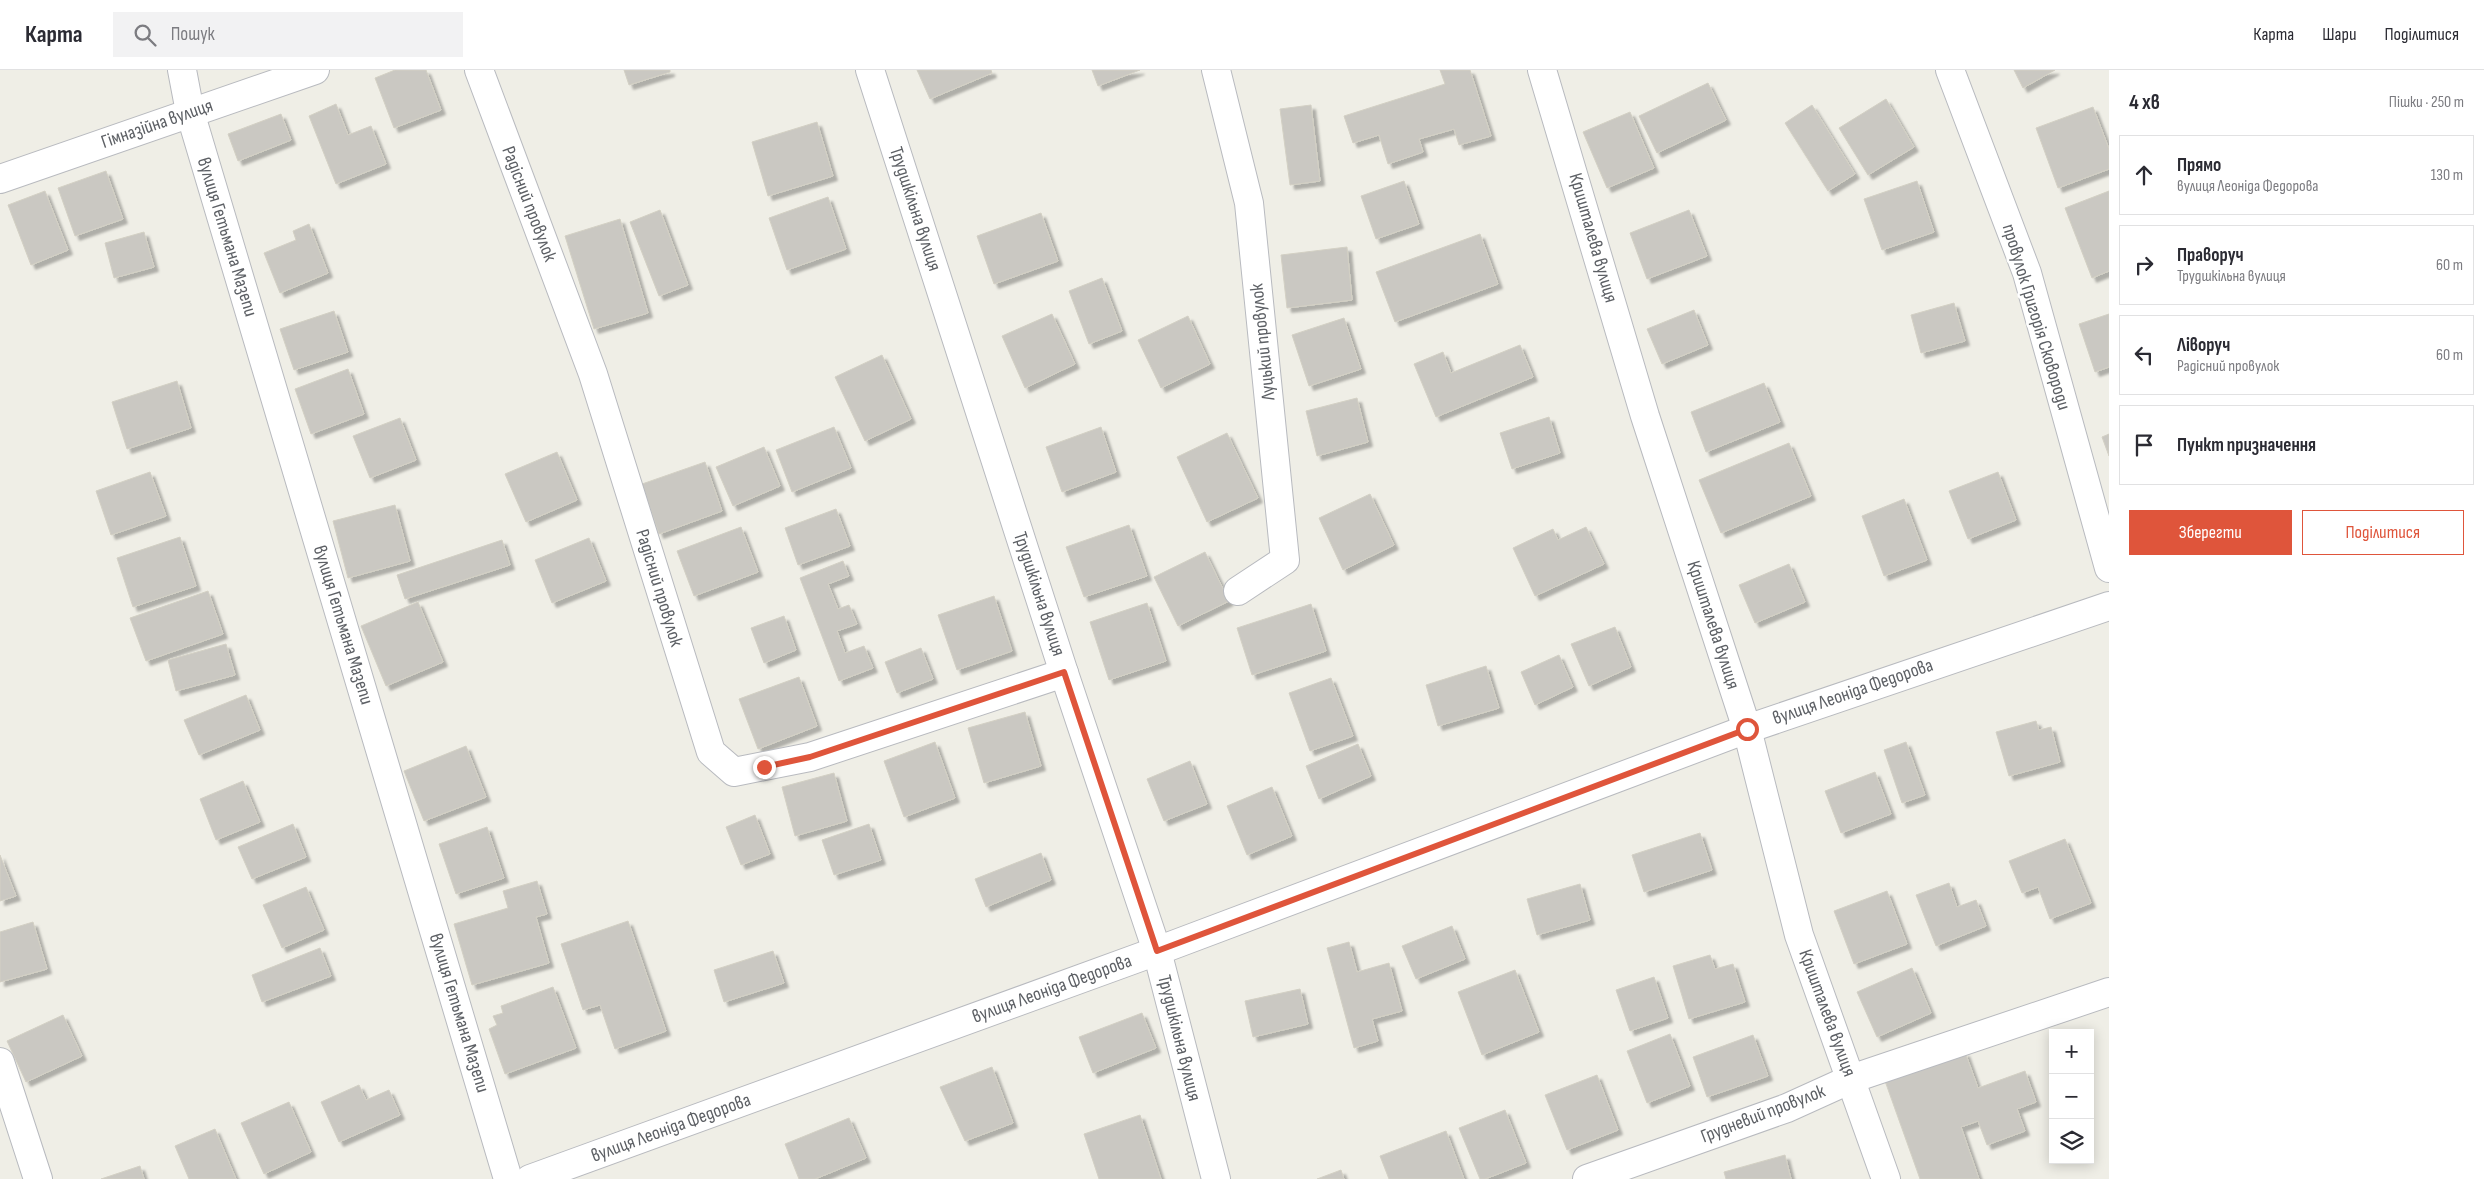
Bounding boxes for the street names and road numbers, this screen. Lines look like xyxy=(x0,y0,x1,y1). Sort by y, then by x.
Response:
street label: Гімназійна вулиця xyxy=(98,94,216,154)
street label: Радісний провулок xyxy=(496,143,562,266)
street label: Трудшкільна вулиця xyxy=(884,144,946,274)
street label: вулиця Гетьмана Мазепи xyxy=(192,155,262,319)
street label: Кришталева вулиця xyxy=(1564,171,1622,305)
street label: провулок Григорія Сковороди xyxy=(1997,221,2075,413)
street label: Луцький провулок xyxy=(1245,282,1281,403)
street label: Радісний провулок xyxy=(630,527,688,650)
street label: Трудшкільна вулиця xyxy=(1008,529,1070,659)
street label: вулиця Гетьмана Мазепи xyxy=(308,543,378,707)
street label: Кришталева вулиця xyxy=(1681,558,1745,692)
street label: вулиця Леоніда Федорова xyxy=(1770,654,1936,730)
street label: вулиця Гетьмана Мазепи xyxy=(424,931,494,1095)
street label: Кришталева вулиця xyxy=(1793,946,1861,1080)
street label: вулиця Леоніда Федорова xyxy=(969,949,1135,1029)
street label: Трудшкільна вулиця xyxy=(1152,973,1206,1103)
street label: Грудневий провулок xyxy=(1698,1079,1829,1148)
street label: вулиця Леоніда Федорова xyxy=(588,1088,754,1168)

